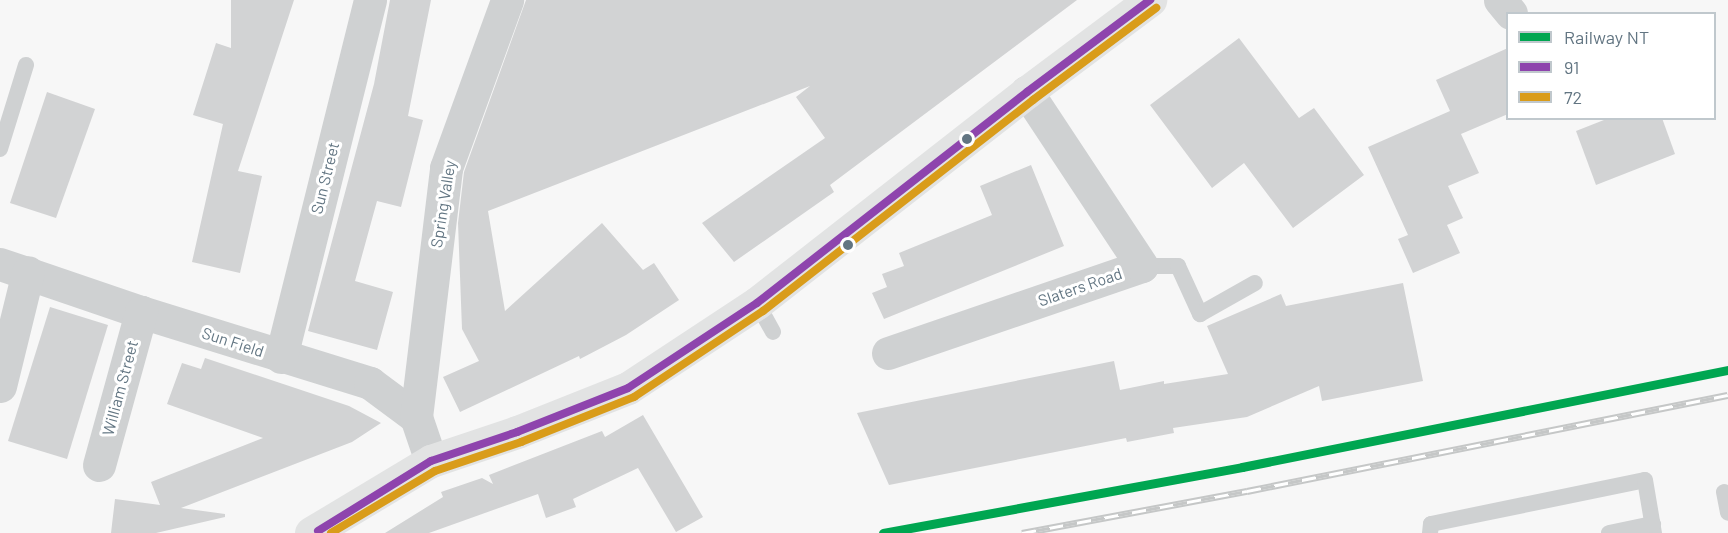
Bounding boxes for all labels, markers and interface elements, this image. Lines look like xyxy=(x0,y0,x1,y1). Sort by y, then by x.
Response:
legend xyxy=(1506,12,1716,120)
text: Railway NT xyxy=(1564,26,1649,48)
text: 91 xyxy=(1564,56,1579,78)
text: 72 xyxy=(1564,86,1582,108)
unlabelled marker xyxy=(961,133,973,145)
street label: Sun Street xyxy=(307,140,343,216)
street label: Spring Valley xyxy=(427,159,459,249)
unlabelled marker xyxy=(842,239,854,251)
street label: Slaters Road xyxy=(1036,264,1124,310)
street label: Sun Field xyxy=(200,323,266,361)
street label: William Street xyxy=(98,338,142,438)

